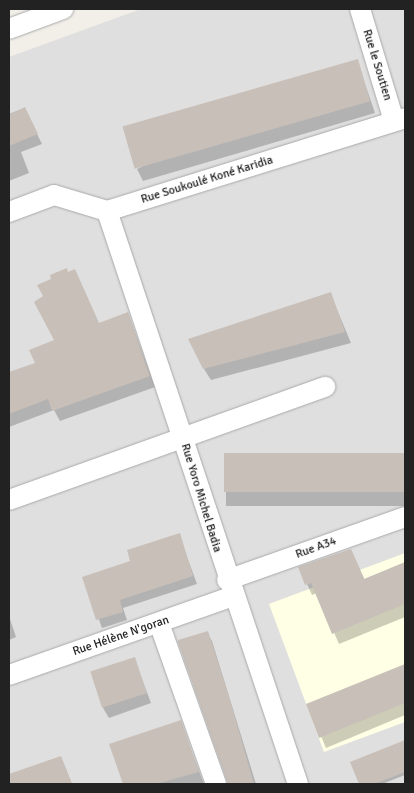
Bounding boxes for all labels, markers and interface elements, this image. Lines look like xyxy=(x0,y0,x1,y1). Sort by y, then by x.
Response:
street label: Rue le Soutien xyxy=(359,28,395,102)
street label: Rue Soukoulé Koné Karidia xyxy=(139,153,275,207)
street label: Rue Yoro Michel Badia xyxy=(178,442,224,554)
street label: Rue A34 xyxy=(294,534,338,562)
street label: Rue Hélène N'goran xyxy=(71,613,171,659)

